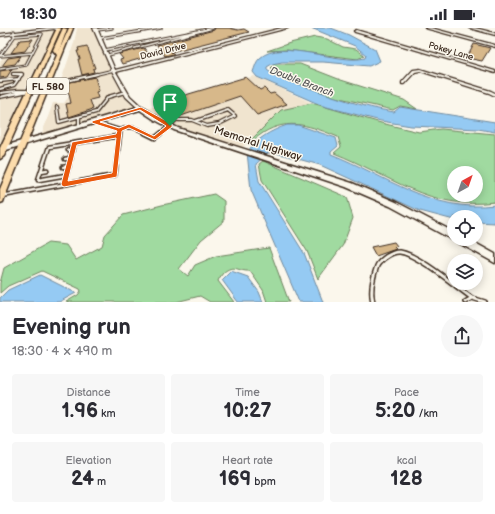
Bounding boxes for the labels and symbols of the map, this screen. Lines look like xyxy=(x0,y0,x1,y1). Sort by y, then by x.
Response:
street label: David Drive xyxy=(139,40,188,62)
street label: Pokey Lane xyxy=(427,40,475,63)
water label: Double Branch xyxy=(268,64,336,100)
road number: FL 580 xyxy=(27,78,69,94)
pin xyxy=(153,85,187,126)
street label: Memorial Highway xyxy=(213,123,303,164)
north arrow xyxy=(447,166,483,202)

